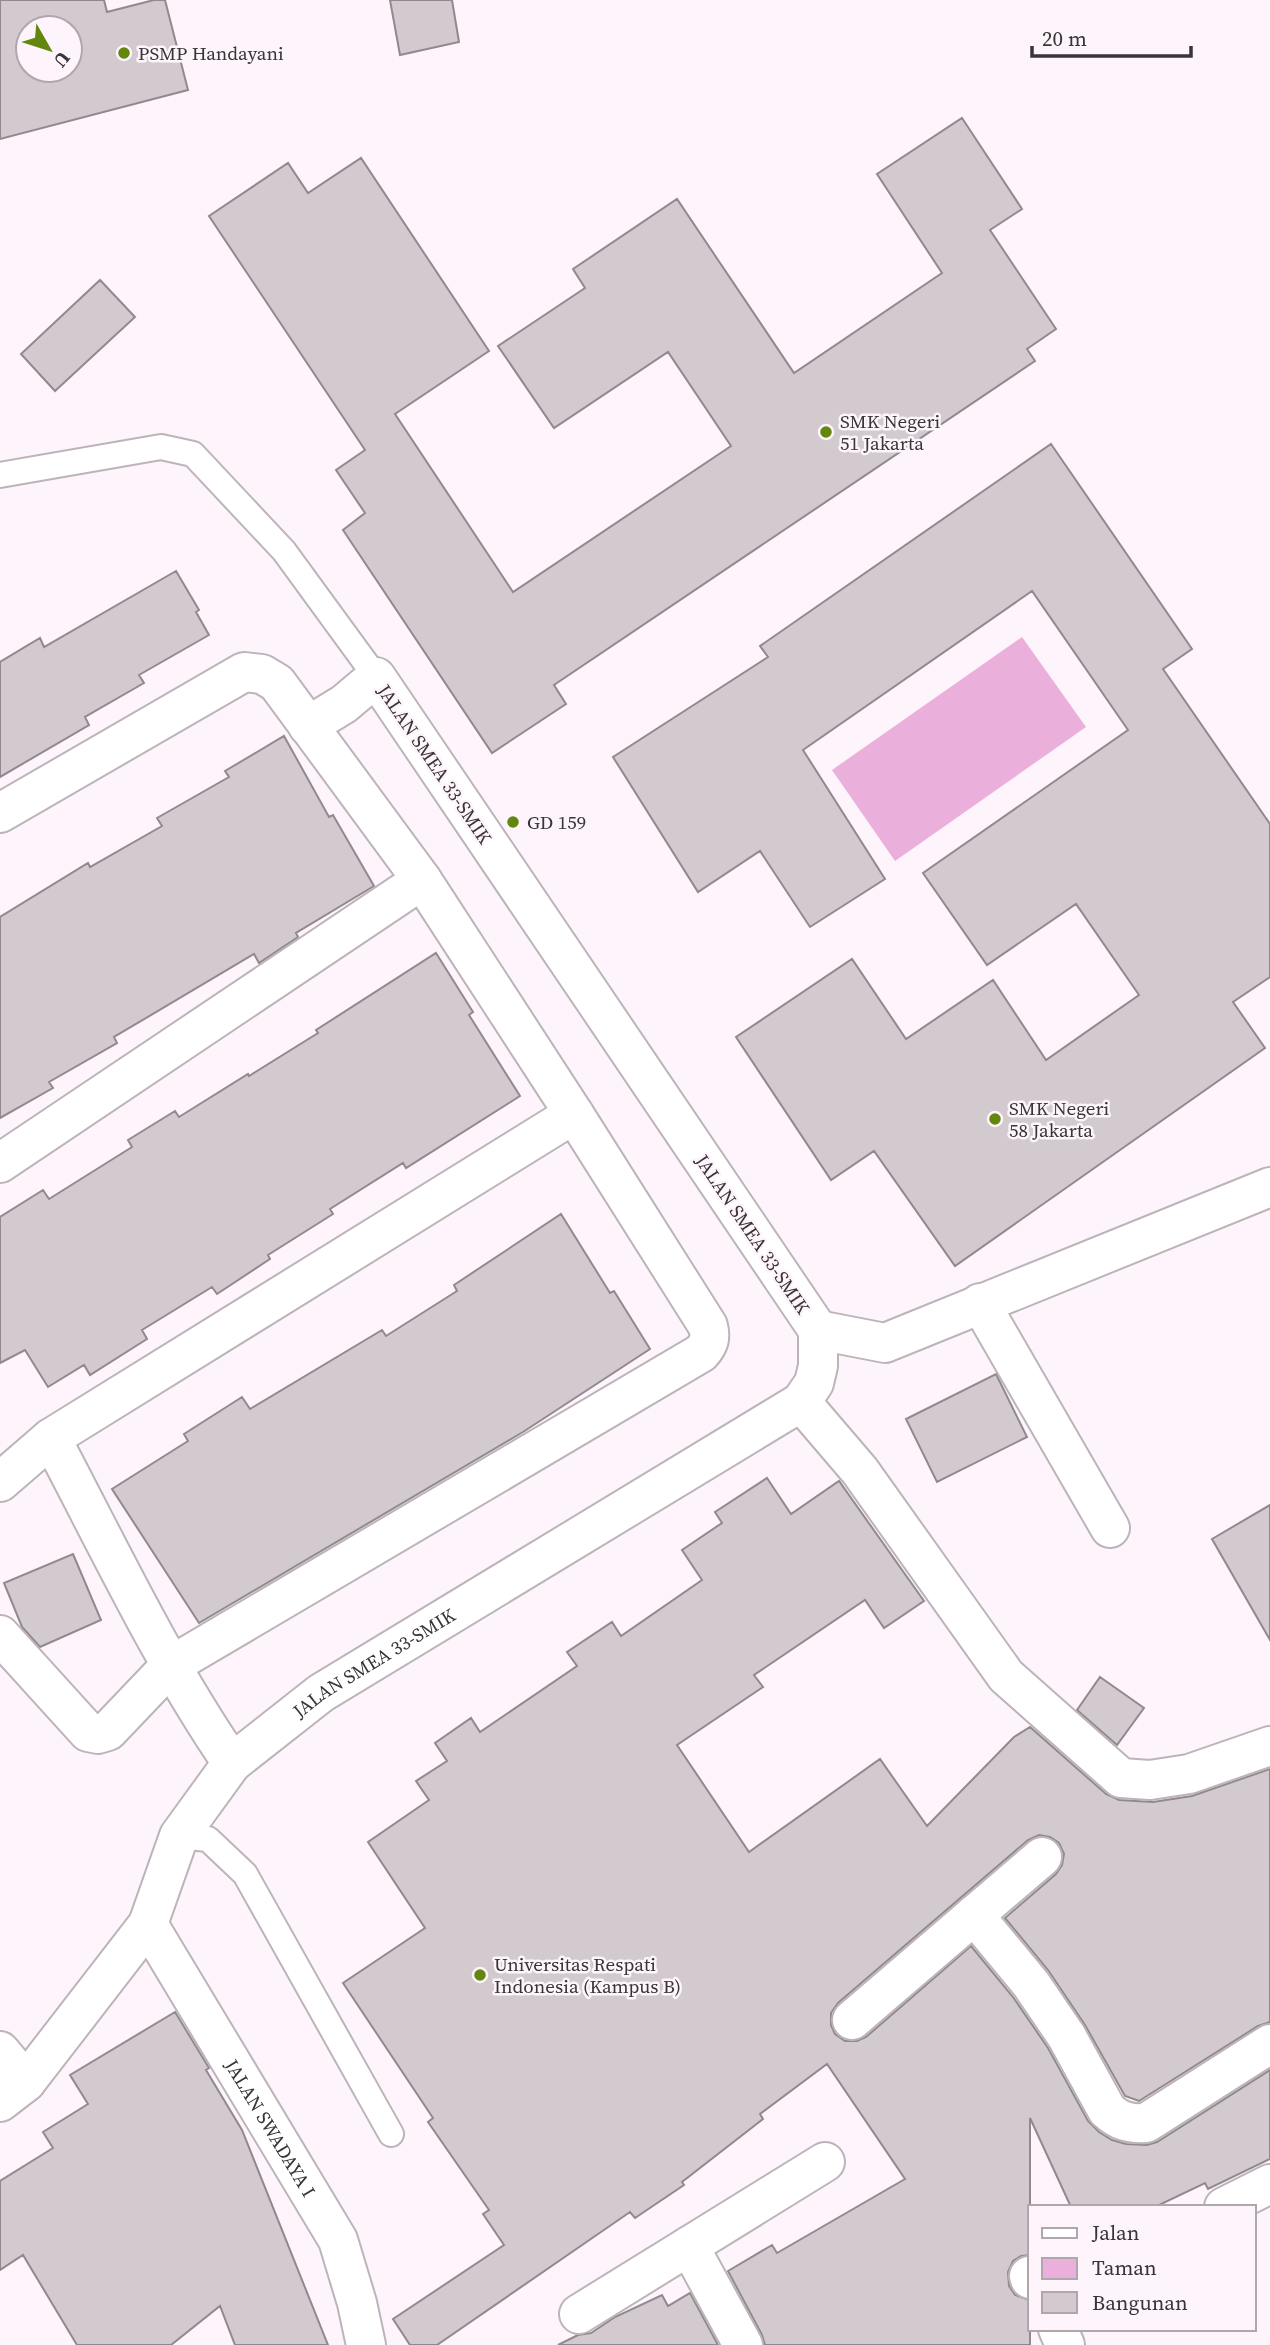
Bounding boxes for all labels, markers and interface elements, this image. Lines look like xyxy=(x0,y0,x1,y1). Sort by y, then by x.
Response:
north arrow xyxy=(14,14,84,84)
scale bar xyxy=(1032,14,1191,58)
text: 20 m xyxy=(1042,24,1087,53)
place label: PSMP Handayani xyxy=(138,40,284,66)
marker: PSMP Handayani xyxy=(116,45,132,61)
text: U xyxy=(48,46,77,73)
place label: SMK Negeri 51 Jakarta xyxy=(840,408,941,456)
marker: SMK Negeri 51 Jakarta xyxy=(818,424,834,440)
street label: JALAN SMEA 33-SMIK xyxy=(371,678,498,849)
place label: GD 159 xyxy=(527,809,586,835)
marker: GD 159 xyxy=(505,814,521,830)
place label: SMK Negeri 58 Jakarta xyxy=(1009,1095,1110,1143)
marker: SMK Negeri 58 Jakarta xyxy=(987,1111,1003,1127)
street label: JALAN SMEA 33-SMIK xyxy=(689,1148,816,1319)
street label: JALAN SMEA 33-SMIK xyxy=(286,1602,460,1724)
place label: Universitas Respati Indonesia (Kampus B) xyxy=(494,1951,681,1999)
marker: Universitas Respati Indonesia (Kampus B) xyxy=(472,1967,488,1983)
street label: JALAN SWADAYA I xyxy=(219,2053,322,2202)
legend xyxy=(1028,2205,1256,2331)
text: Jalan xyxy=(1091,2218,1140,2247)
text: Taman xyxy=(1092,2253,1157,2282)
text: Bangunan xyxy=(1092,2288,1188,2317)

